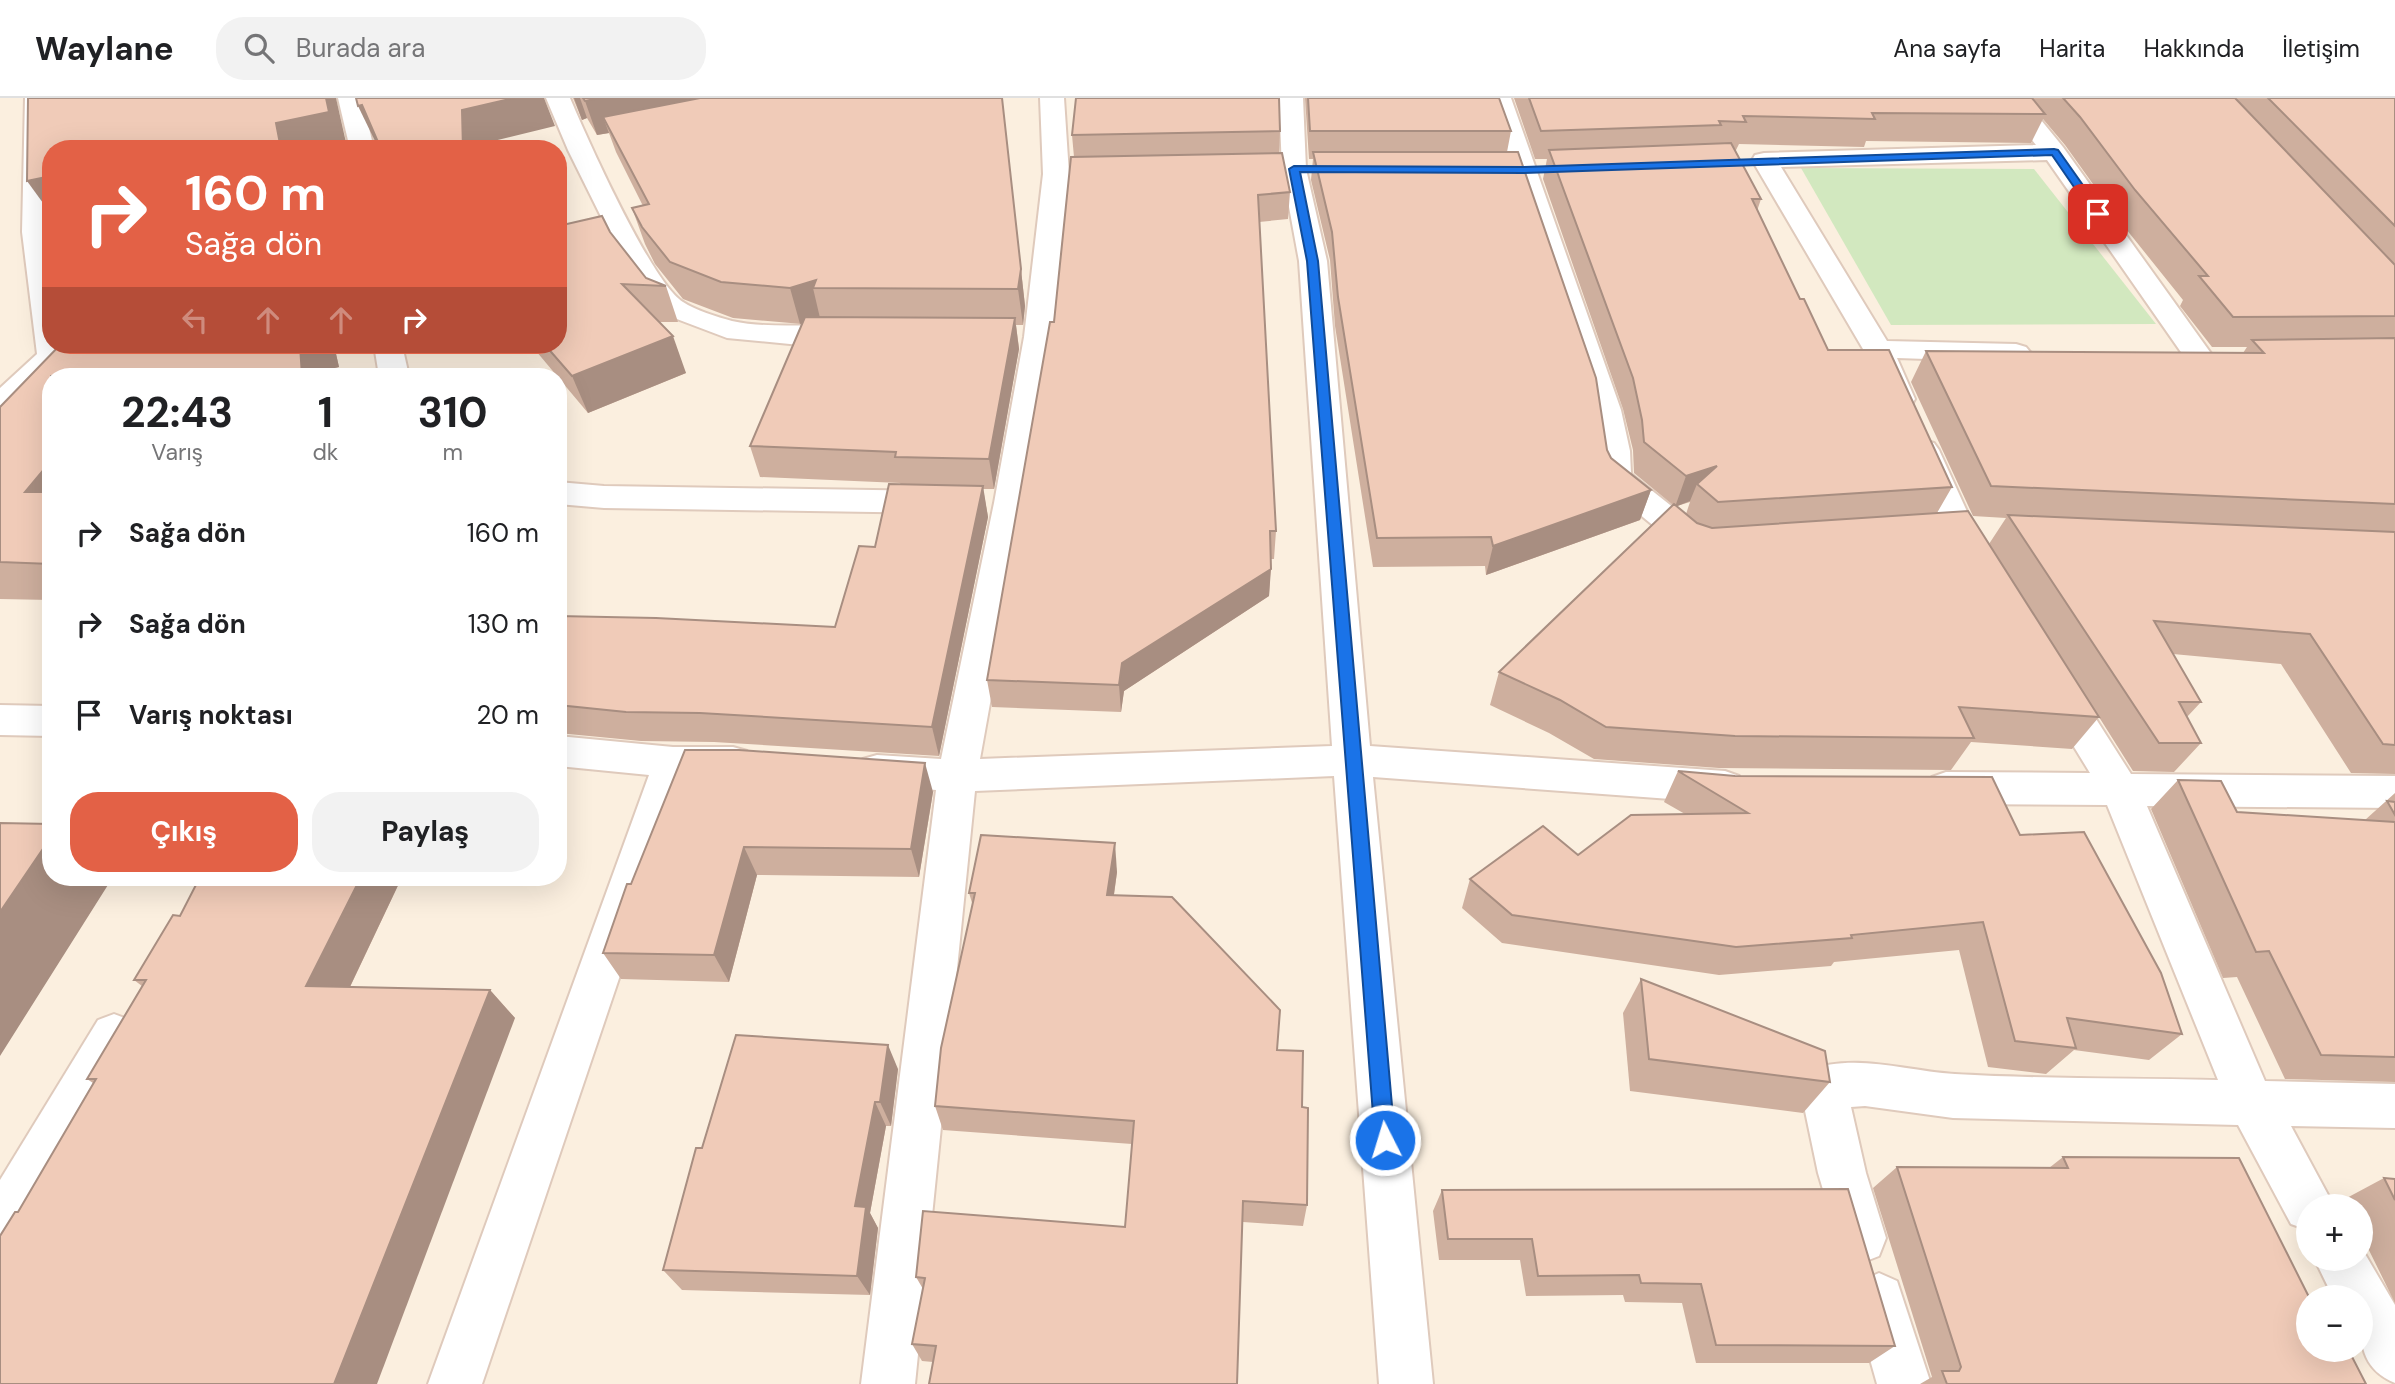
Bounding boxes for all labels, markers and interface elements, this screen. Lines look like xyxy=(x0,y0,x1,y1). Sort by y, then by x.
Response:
search box xyxy=(216,17,706,80)
text: Waylane xyxy=(35,27,174,70)
icon: search xyxy=(240,29,278,67)
text: Burada ara xyxy=(296,31,425,65)
text: Ana sayfa xyxy=(1893,33,2001,64)
text: Harita xyxy=(2039,33,2105,64)
text: Hakkında xyxy=(2143,33,2244,64)
text: İletişim xyxy=(2282,33,2360,64)
text: 160 m xyxy=(185,161,326,225)
icon: right xyxy=(70,168,161,259)
pin xyxy=(2068,184,2128,244)
icon: arrive xyxy=(2079,195,2117,233)
text: Sağa dön xyxy=(185,223,322,265)
icon: left xyxy=(176,301,214,339)
icon: ahead xyxy=(249,301,287,339)
icon: ahead xyxy=(322,301,360,339)
icon: right xyxy=(395,301,433,339)
text: 22:43 xyxy=(121,385,233,440)
text: 1 xyxy=(318,385,333,440)
text: 310 xyxy=(418,385,488,440)
text: Varış xyxy=(151,437,203,467)
text: dk xyxy=(312,437,338,467)
text: m xyxy=(442,437,463,467)
icon: right xyxy=(70,514,108,552)
text: Sağa dön xyxy=(129,516,246,550)
text: 160 m xyxy=(467,516,539,550)
icon: right xyxy=(70,605,108,643)
text: Sağa dön xyxy=(129,607,246,641)
text: 130 m xyxy=(468,607,539,641)
icon: arrive xyxy=(70,696,108,734)
text: Varış noktası xyxy=(129,698,293,732)
text: 20 m xyxy=(476,698,539,732)
button: Çıkış xyxy=(70,792,298,872)
button: Paylaş xyxy=(312,792,539,872)
position arrow xyxy=(1348,1103,1422,1177)
map controls xyxy=(2296,1194,2373,1362)
button: + xyxy=(2296,1194,2373,1271)
button: − xyxy=(2296,1285,2373,1362)

